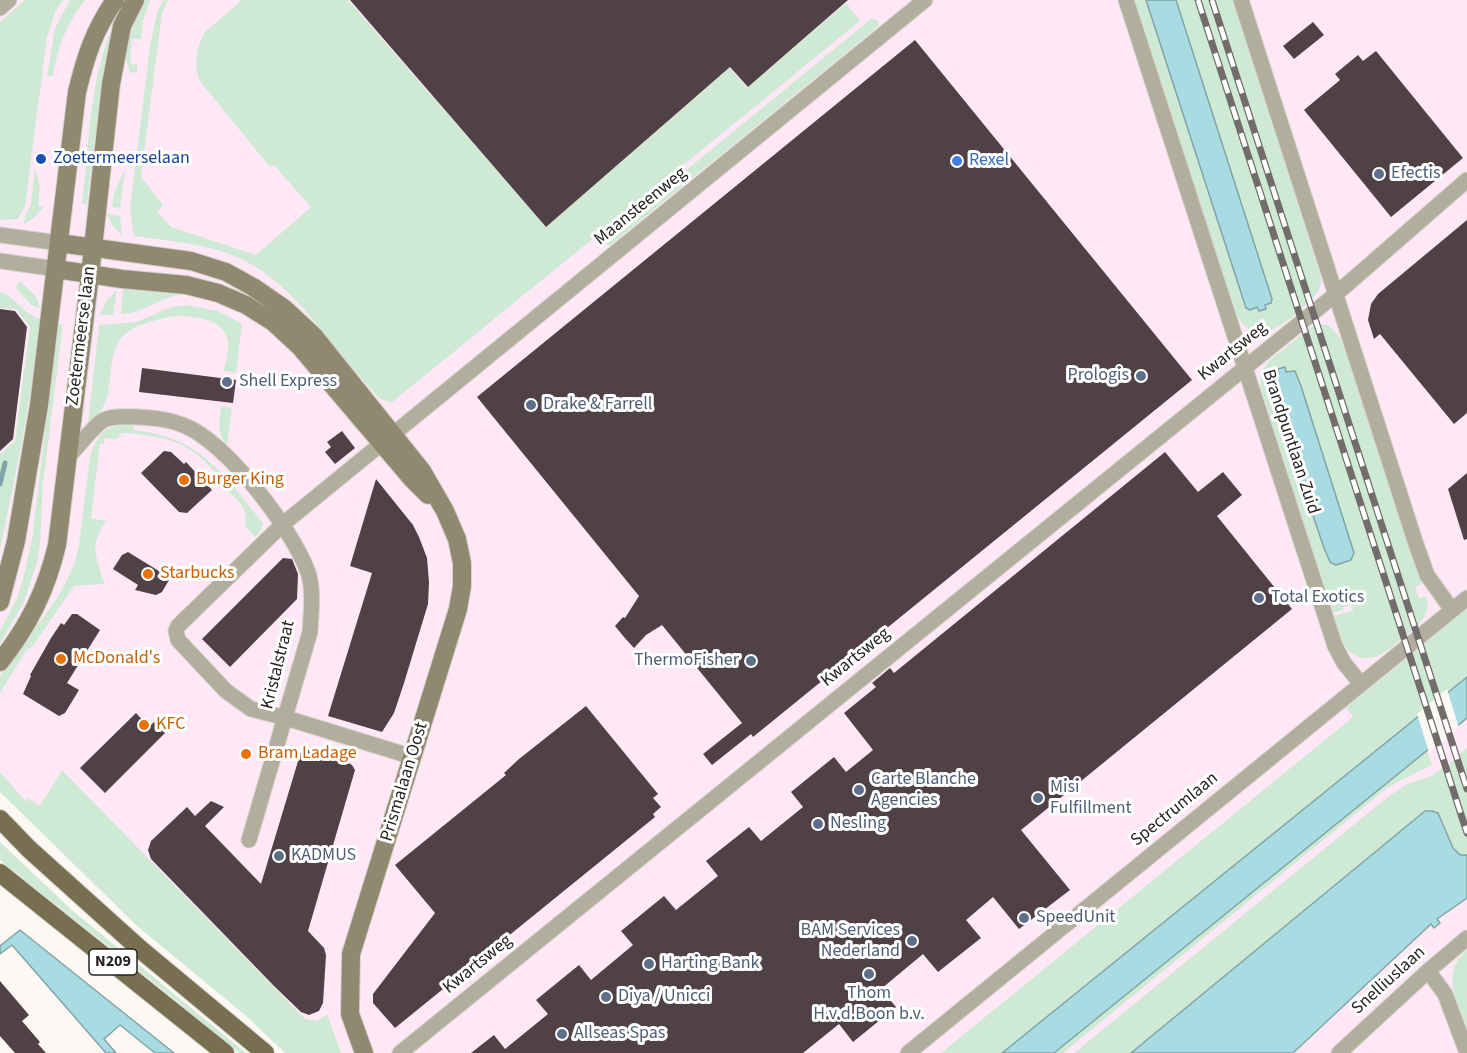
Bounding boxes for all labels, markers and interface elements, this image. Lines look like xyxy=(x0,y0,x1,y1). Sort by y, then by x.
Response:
place label: Zoetermeerselaan xyxy=(53,148,190,170)
place label: Rexel xyxy=(969,150,1009,172)
marker: Zoetermeerselaan xyxy=(34,152,48,166)
marker: Rexel xyxy=(950,154,964,168)
street label: Maansteenweg xyxy=(590,163,692,251)
place label: Efectis xyxy=(1391,163,1441,185)
marker: Efectis xyxy=(1372,167,1386,181)
street label: Zoetermeerse laan xyxy=(63,265,101,407)
street label: Kwartsweg xyxy=(1194,318,1272,386)
place label: Prologis xyxy=(1068,365,1129,387)
street label: Brandpuntlaan Zuid xyxy=(1256,367,1324,517)
marker: Prologis xyxy=(1134,369,1148,383)
place label: Shell Express xyxy=(239,371,337,393)
marker: Shell Express xyxy=(220,375,234,389)
place label: Drake & Farrell xyxy=(543,394,652,416)
marker: Drake & Farrell xyxy=(524,398,538,412)
place label: Burger King xyxy=(196,469,284,491)
marker: Burger King xyxy=(177,473,191,487)
place label: Starbucks xyxy=(160,563,235,585)
marker: Starbucks xyxy=(141,567,155,581)
place label: Total Exotics xyxy=(1271,587,1364,609)
marker: Total Exotics xyxy=(1252,591,1266,605)
street label: Kristalstraat xyxy=(258,618,300,712)
street label: Kwartsweg xyxy=(817,624,895,692)
place label: McDonald's xyxy=(73,648,160,670)
place label: ThermoFisher xyxy=(634,650,739,672)
marker: McDonald's xyxy=(54,652,68,666)
marker: ThermoFisher xyxy=(744,654,758,668)
place label: KFC xyxy=(156,714,185,736)
marker: KFC xyxy=(137,718,151,732)
street label: Prismalaan Oost xyxy=(377,720,433,844)
place label: Bram Ladage xyxy=(258,743,357,765)
marker: Bram Ladage xyxy=(239,747,253,761)
street label: Spectrumlaan xyxy=(1127,768,1223,852)
place label: Carte Blanche Agencies xyxy=(871,769,976,812)
place label: Misi Fulfillment xyxy=(1050,777,1132,820)
marker: Carte Blanche Agencies xyxy=(852,783,866,797)
marker: Misi Fulfillment xyxy=(1031,791,1045,805)
place label: Nesling xyxy=(830,813,886,835)
marker: Nesling xyxy=(811,817,825,831)
place label: KADMUS xyxy=(291,845,356,867)
marker: KADMUS xyxy=(272,849,286,863)
place label: SpeedUnit xyxy=(1036,907,1115,929)
marker: SpeedUnit xyxy=(1017,911,1031,925)
place label: BAM Services Nederland xyxy=(801,920,900,962)
street label: Kwartsweg xyxy=(439,931,517,999)
marker: BAM Services Nederland xyxy=(905,934,919,948)
street label: Snelliuslaan xyxy=(1348,942,1430,1020)
road number: N209 xyxy=(89,949,137,975)
place label: Harting Bank xyxy=(661,953,759,975)
marker: Harting Bank xyxy=(642,957,656,971)
marker: Thom H.v.d.Boon b.v. xyxy=(862,967,876,981)
place label: Thom H.v.d.Boon b.v. xyxy=(813,983,925,1026)
place label: Diya / Unicci xyxy=(618,986,710,1008)
marker: Diya / Unicci xyxy=(599,990,613,1004)
place label: Allseas Spas xyxy=(574,1023,665,1045)
marker: Allseas Spas xyxy=(555,1027,569,1041)

